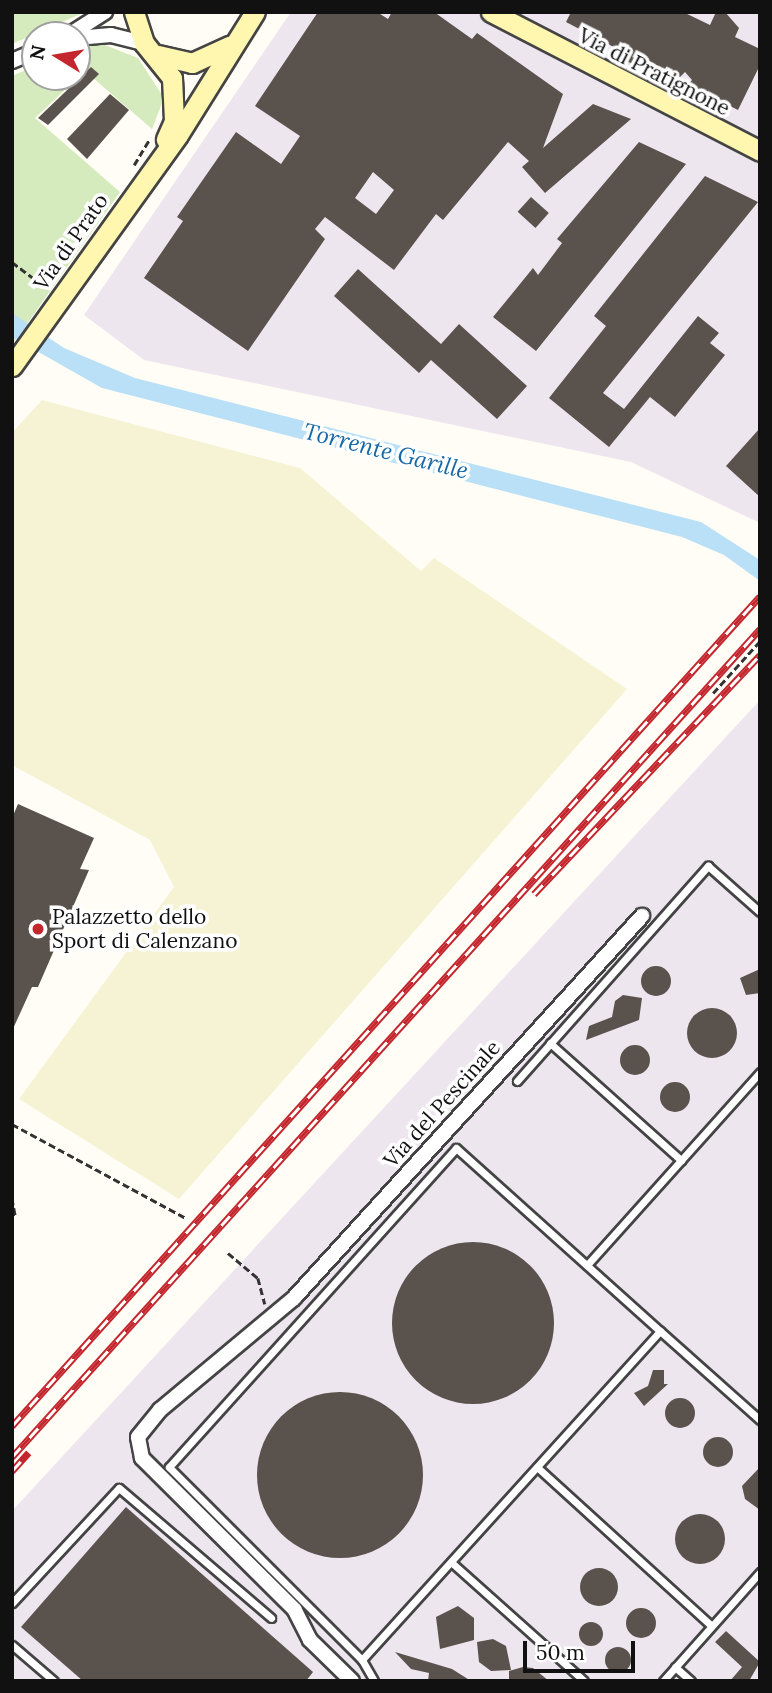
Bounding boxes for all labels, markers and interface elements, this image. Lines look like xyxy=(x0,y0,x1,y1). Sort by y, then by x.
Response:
north arrow xyxy=(21,21,91,91)
street label: Via di Pratignone xyxy=(574,23,734,121)
text: N xyxy=(24,43,51,62)
street label: Via di Prato xyxy=(28,189,114,295)
water label: Torrente Garille xyxy=(301,417,471,485)
place label: Palazzetto dello Sport di Calenzano xyxy=(52,904,237,954)
marker: Palazzetto dello Sport di Calenzano xyxy=(30,921,46,937)
street label: Via del Pescinale xyxy=(378,1035,506,1173)
scale bar xyxy=(527,1626,639,1670)
text: 50 m xyxy=(536,1639,585,1666)

